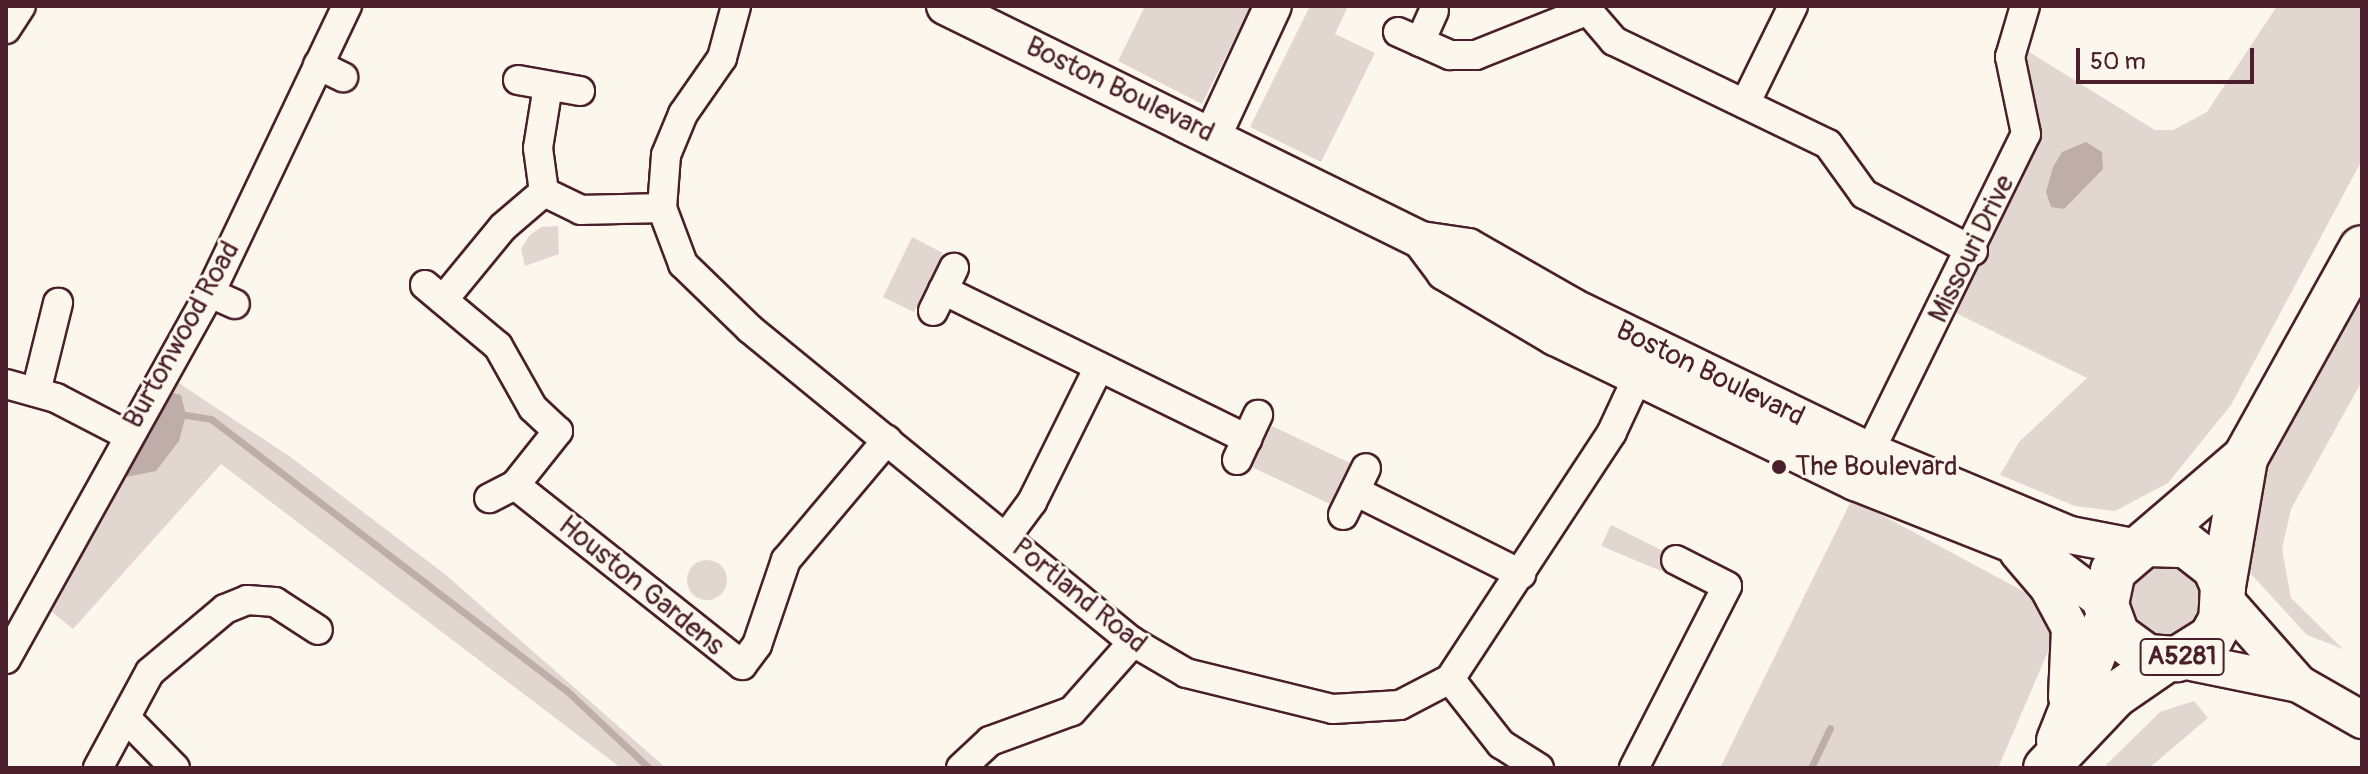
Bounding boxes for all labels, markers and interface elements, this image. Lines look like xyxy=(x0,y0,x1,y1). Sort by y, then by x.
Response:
street label: Boston Boulevard xyxy=(1020,30,1220,150)
scale bar xyxy=(2080,32,2258,82)
text: 50 m xyxy=(2090,47,2146,76)
street label: Missouri Drive xyxy=(1922,170,2022,328)
street label: Burtonwood Road xyxy=(117,236,247,434)
street label: Boston Boulevard xyxy=(1610,314,1810,434)
place label: The Boulevard xyxy=(1795,450,1958,484)
marker: The Boulevard xyxy=(1770,458,1788,476)
street label: Houston Gardens xyxy=(551,509,731,663)
street label: Portland Road xyxy=(1005,531,1153,661)
road number: A5281 xyxy=(2138,635,2226,679)

